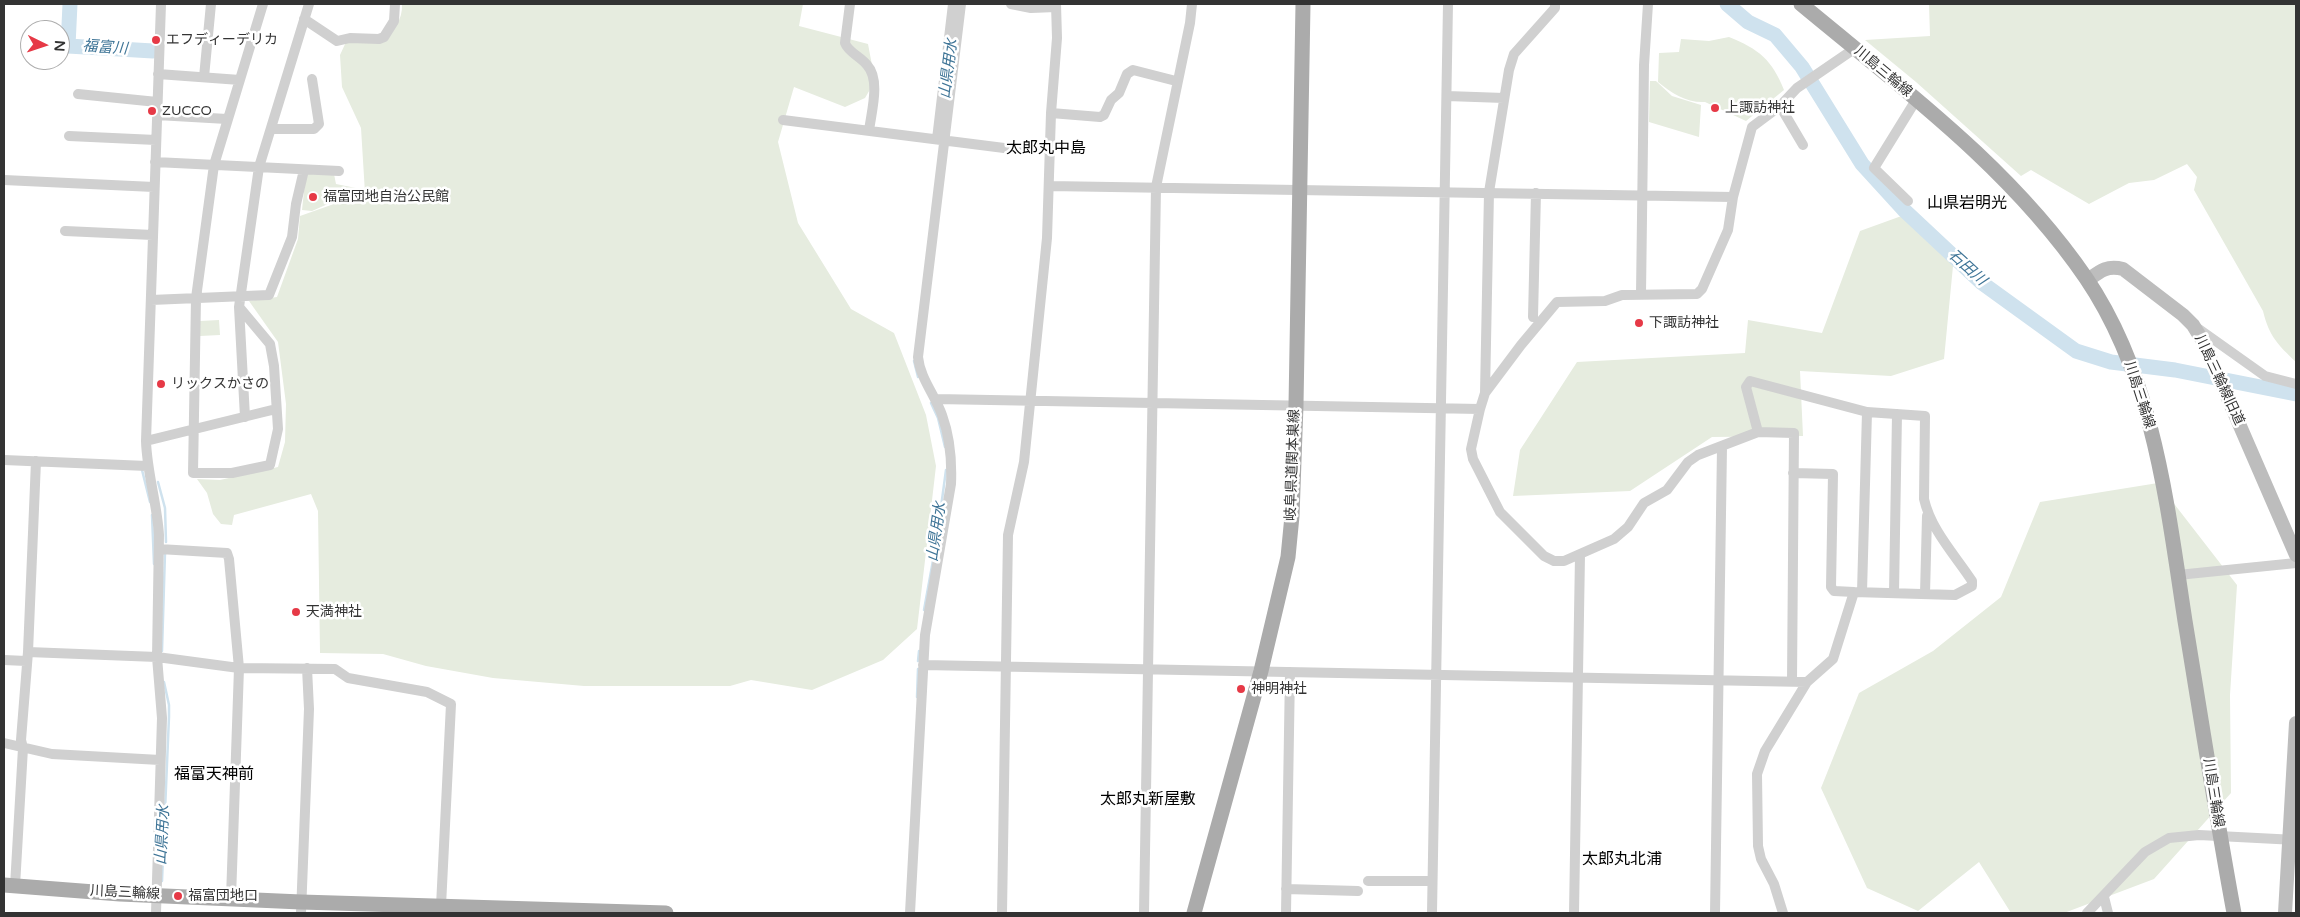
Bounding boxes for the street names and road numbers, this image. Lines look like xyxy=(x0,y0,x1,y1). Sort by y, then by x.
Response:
street label: 川島三輪線 xyxy=(1851,43,1915,101)
street label: 川島三輪線旧道 xyxy=(2191,332,2247,428)
street label: 川島三輪線 xyxy=(2120,359,2158,431)
street label: 岐阜県道関本巣線 xyxy=(1283,409,1303,521)
street label: 川島三輪線 xyxy=(2199,757,2227,829)
street label: 川島三輪線 xyxy=(90,883,160,903)

